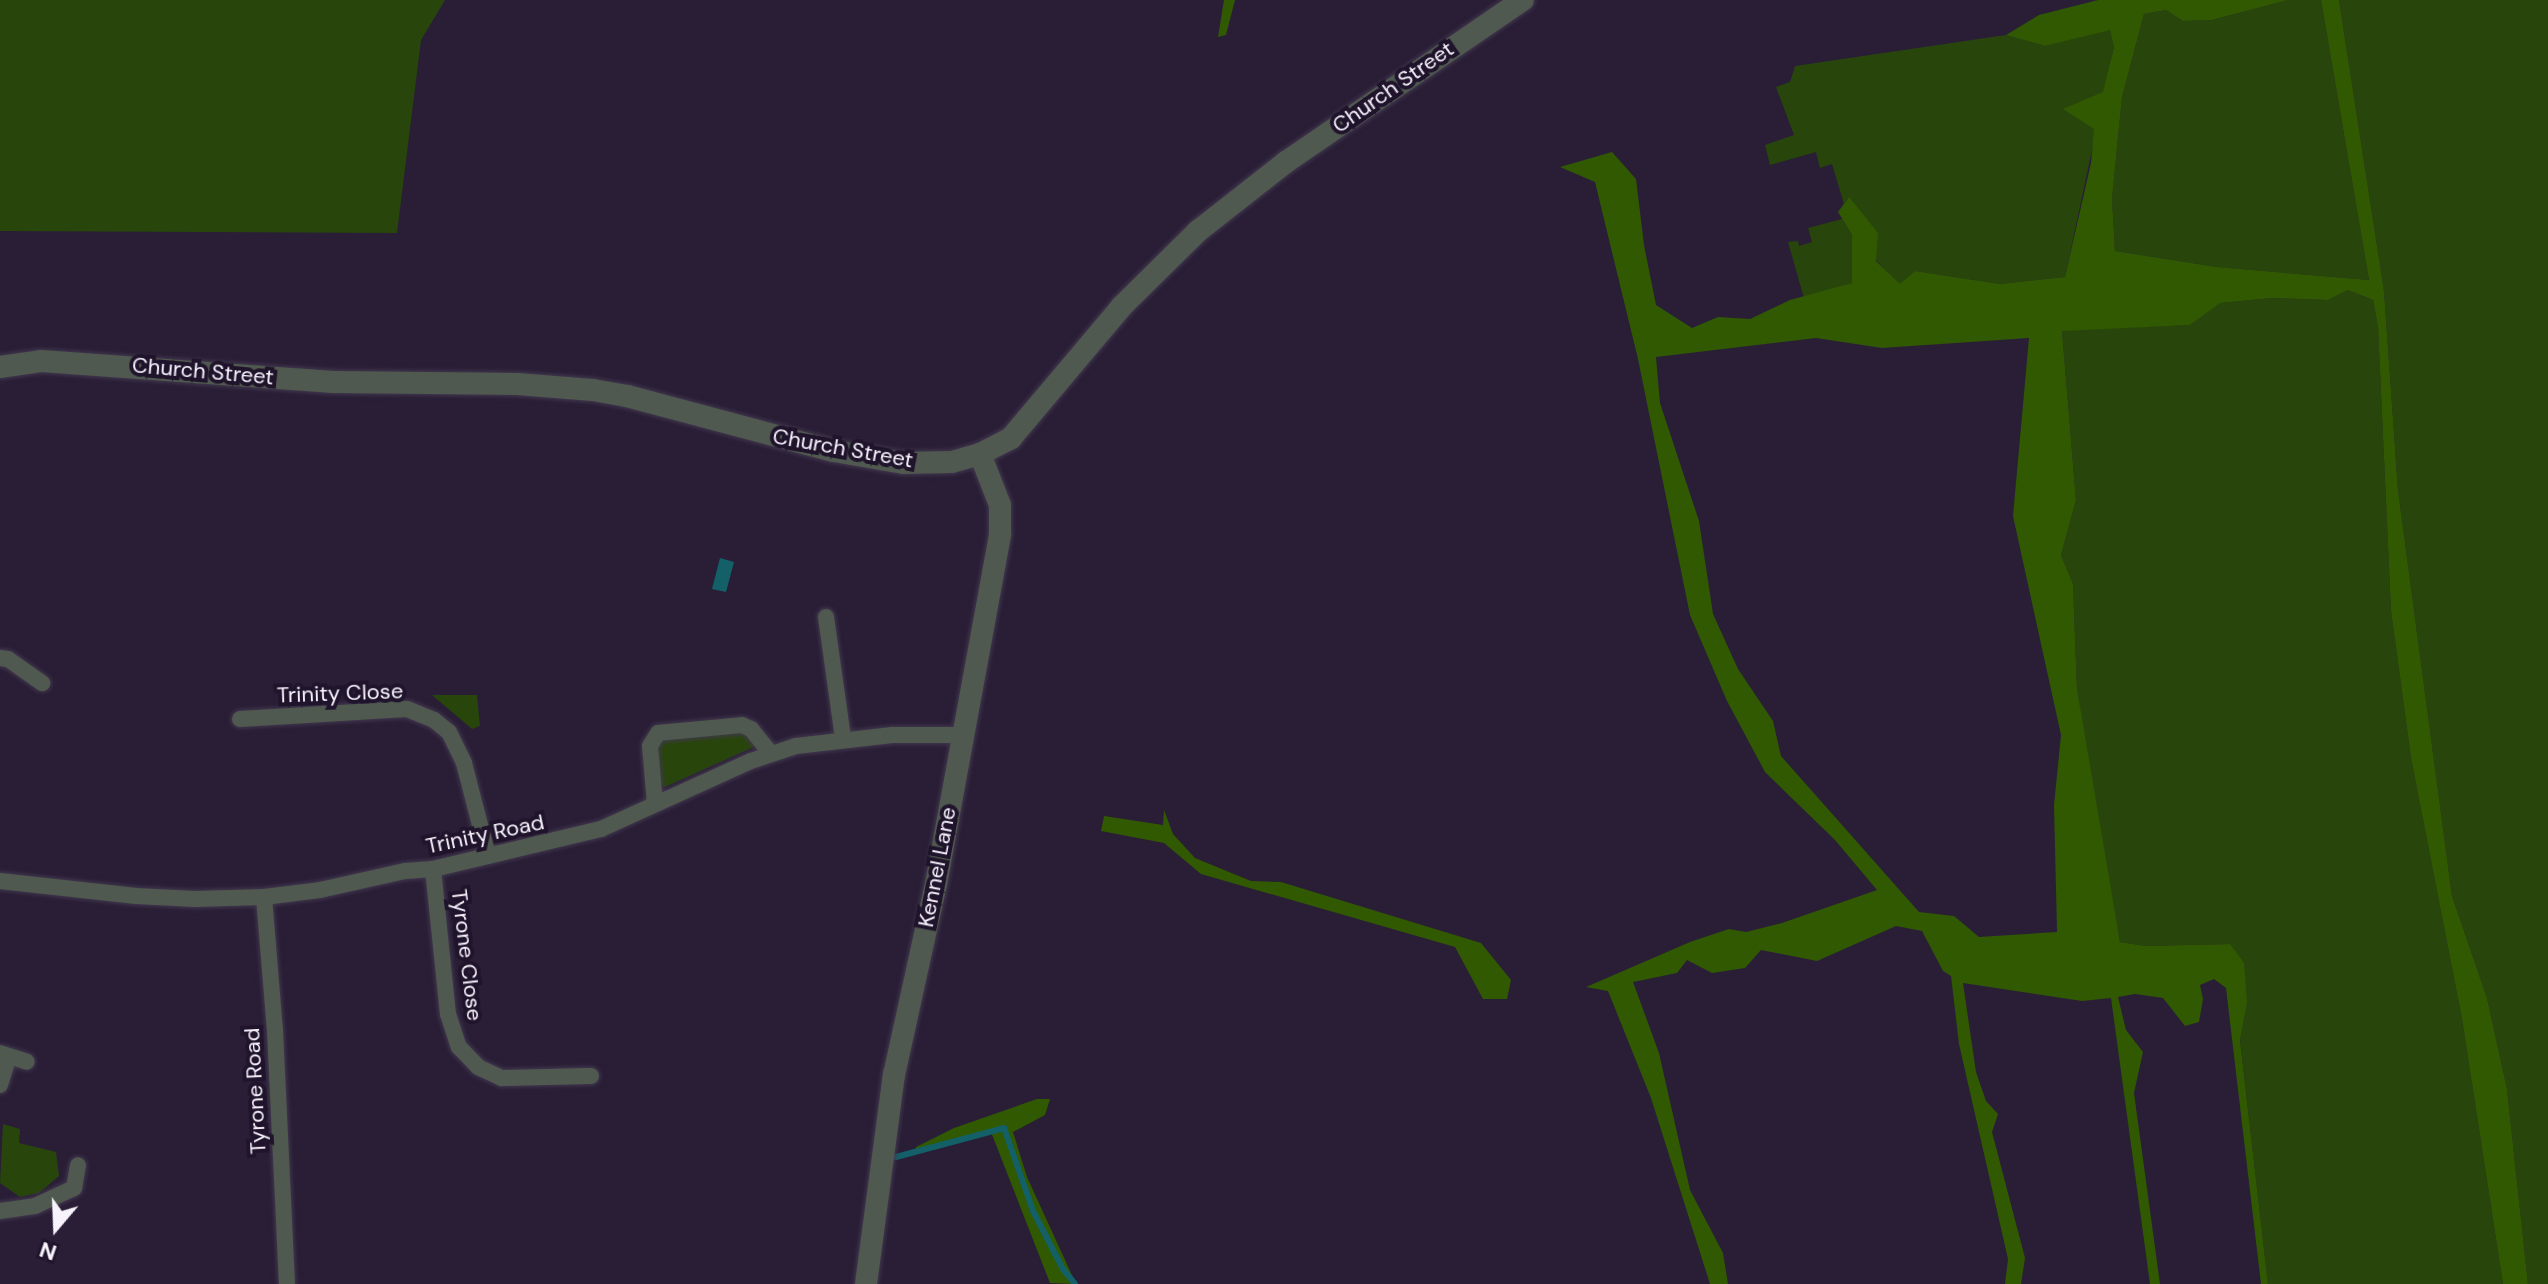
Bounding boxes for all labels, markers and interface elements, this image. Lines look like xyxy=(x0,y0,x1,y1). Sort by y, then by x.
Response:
street label: Church Street xyxy=(1327,35,1459,139)
street label: Church Street xyxy=(131,352,275,390)
street label: Church Street xyxy=(771,423,915,473)
street label: Trinity Close xyxy=(276,678,404,708)
street label: Kennel Lane xyxy=(912,805,962,929)
street label: Trinity Road xyxy=(423,809,547,859)
street label: Tyrone Close xyxy=(446,888,488,1022)
street label: Tyrone Road xyxy=(239,1027,271,1155)
north arrow xyxy=(16,1188,96,1268)
text: N xyxy=(36,1235,60,1267)

